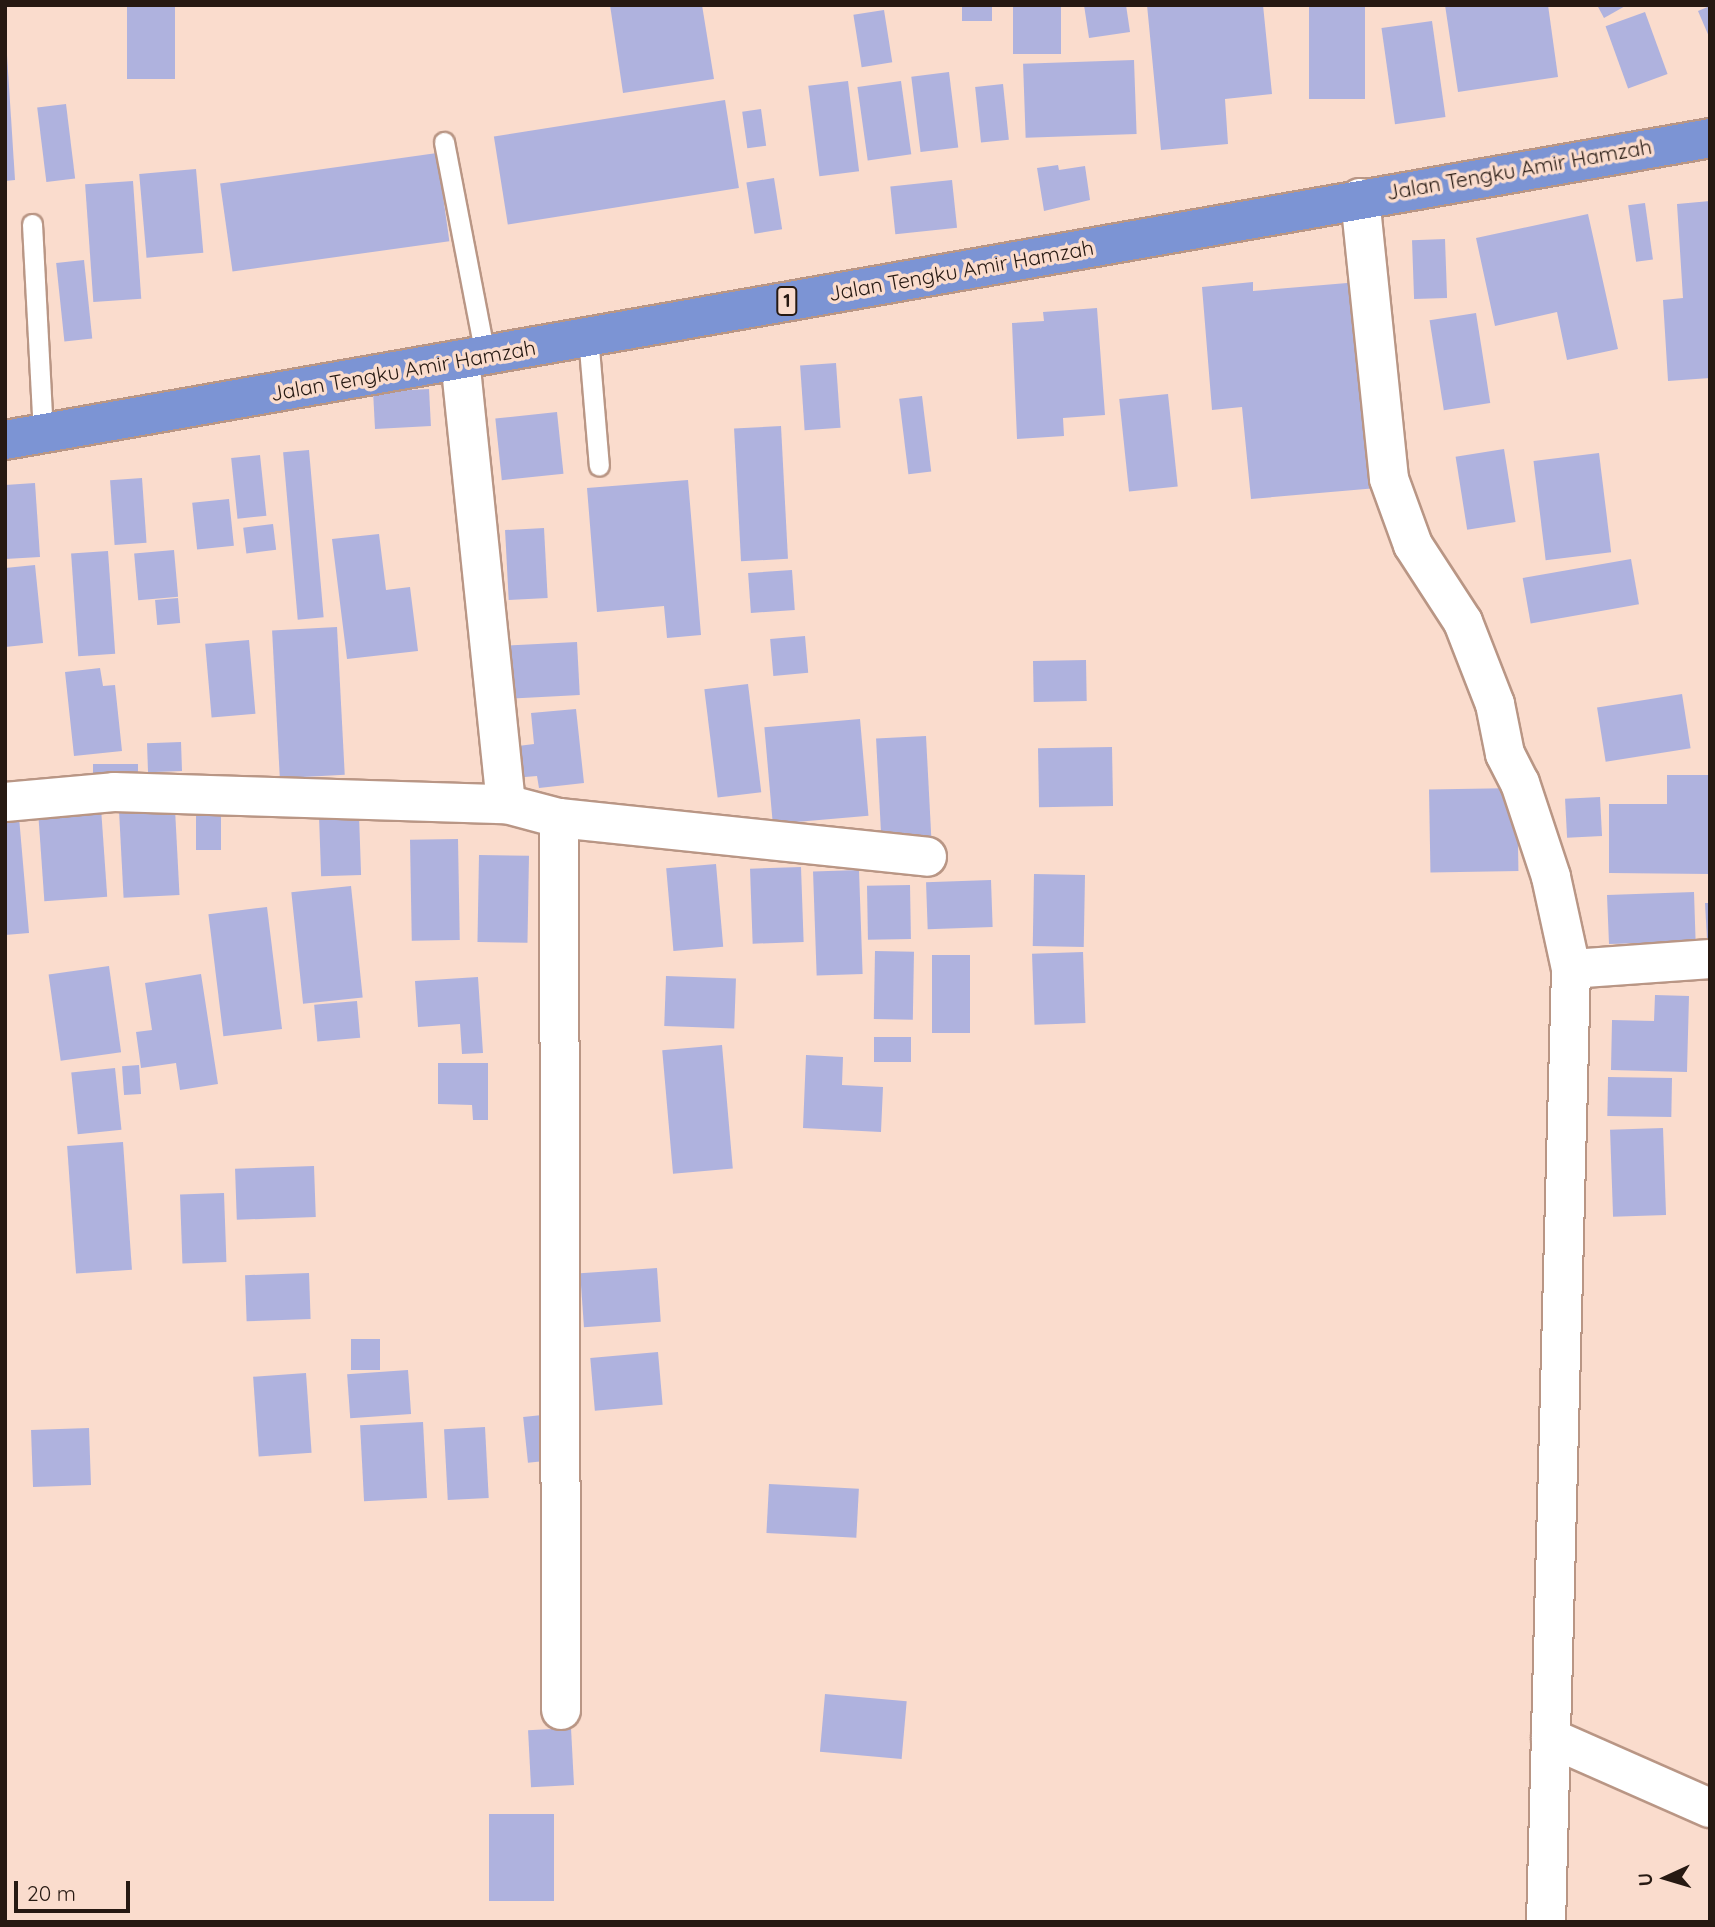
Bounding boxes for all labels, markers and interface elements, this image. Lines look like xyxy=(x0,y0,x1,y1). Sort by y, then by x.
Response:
street label: Jalan Tengku Amir Hamzah xyxy=(1384,133,1654,205)
street label: Jalan Tengku Amir Hamzah xyxy=(826,234,1096,306)
road number: 1 xyxy=(775,286,799,316)
street label: Jalan Tengku Amir Hamzah xyxy=(268,334,538,406)
north arrow xyxy=(1631,1843,1701,1913)
scale bar xyxy=(18,1868,133,1912)
text: U xyxy=(1633,1872,1657,1887)
text: 20 m xyxy=(27,1880,76,1906)

